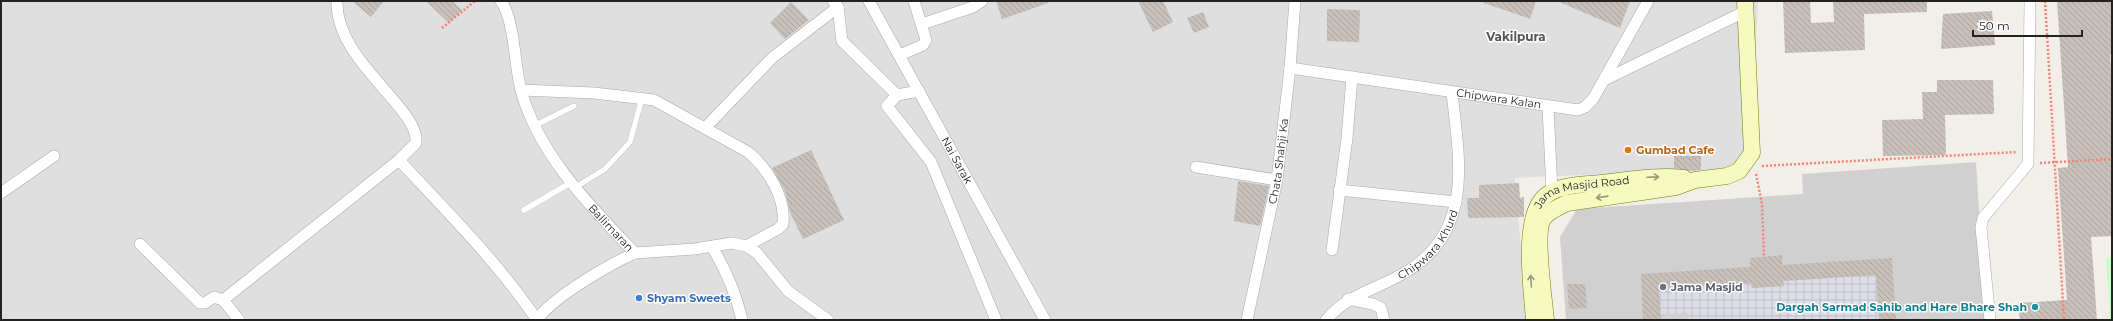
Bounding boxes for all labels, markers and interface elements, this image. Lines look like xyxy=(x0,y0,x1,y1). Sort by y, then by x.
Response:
scale bar xyxy=(1973,12,2082,38)
text: 50 m xyxy=(1979,18,2010,33)
district label: Vakilpura xyxy=(1485,29,1546,44)
street label: Chipwara Kalan xyxy=(1455,85,1542,112)
street label: Chata Shahji Ka xyxy=(1265,117,1291,205)
street label: Nai Sarak xyxy=(938,134,976,187)
place label: Gumbad Cafe xyxy=(1636,143,1715,157)
marker: Gumbad Cafe xyxy=(1623,145,1633,155)
street label: Jama Masjid Road xyxy=(1530,173,1630,211)
one-way arrow xyxy=(1646,174,1659,181)
one-way arrow xyxy=(1596,193,1609,201)
street label: Ballimaran xyxy=(585,201,637,254)
street label: Chipwara Khurd xyxy=(1395,208,1461,282)
one-way arrow xyxy=(1528,275,1535,288)
place label: Jama Masjid xyxy=(1670,280,1743,294)
marker: Jama Masjid xyxy=(1658,282,1668,292)
place label: Shyam Sweets xyxy=(647,291,731,305)
marker: Shyam Sweets xyxy=(634,293,644,303)
place label: Dargah Sarmad Sahib and Hare Bhare Shah xyxy=(1776,300,2027,314)
marker: Dargah Sarmad Sahib and Hare Bhare Shah xyxy=(2030,302,2040,312)

